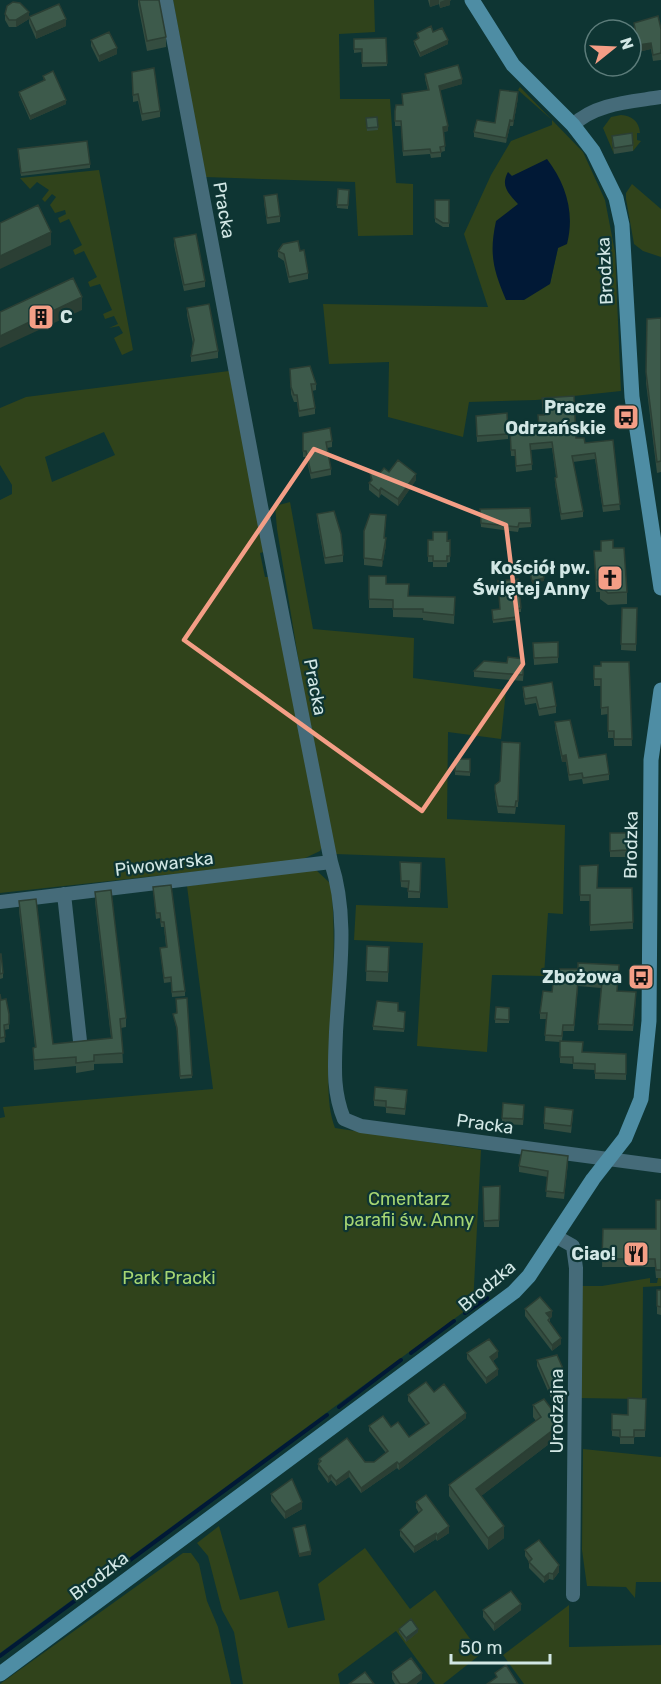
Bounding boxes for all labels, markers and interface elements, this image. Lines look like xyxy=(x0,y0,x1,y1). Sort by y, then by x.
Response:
north arrow xyxy=(583,18,643,78)
text: N xyxy=(616,35,638,52)
street label: Pracka xyxy=(208,180,240,240)
street label: Brodzka xyxy=(592,237,618,305)
building icon: C xyxy=(26,302,56,332)
place label: C xyxy=(60,306,73,328)
place label: Pracze Odrzańskie xyxy=(505,396,606,439)
bus stop icon: Pracze Odrzańskie xyxy=(611,402,641,432)
place label: Kościół pw. Świętej Anny xyxy=(473,557,590,600)
church icon: Kościół pw. Świętej Anny xyxy=(595,563,625,593)
street label: Pracka xyxy=(299,657,331,717)
street label: Brodzka xyxy=(619,811,643,879)
street label: Piwowarska xyxy=(113,847,215,881)
bus stop icon: Zbożowa xyxy=(626,962,656,992)
place label: Zbożowa xyxy=(542,966,622,988)
street label: Pracka xyxy=(455,1109,515,1139)
park label: Cmentarz parafii św. Anny xyxy=(344,1188,474,1231)
restaurant icon: Ciao! xyxy=(621,1239,651,1269)
place label: Ciao! xyxy=(571,1243,616,1265)
street label: Brodzka xyxy=(454,1256,520,1316)
park label: Park Pracki xyxy=(122,1267,216,1289)
street label: Urodzajna xyxy=(546,1368,568,1454)
street label: Brodzka xyxy=(65,1547,133,1605)
scale bar xyxy=(451,1627,550,1665)
text: 50 m xyxy=(460,1637,503,1659)

